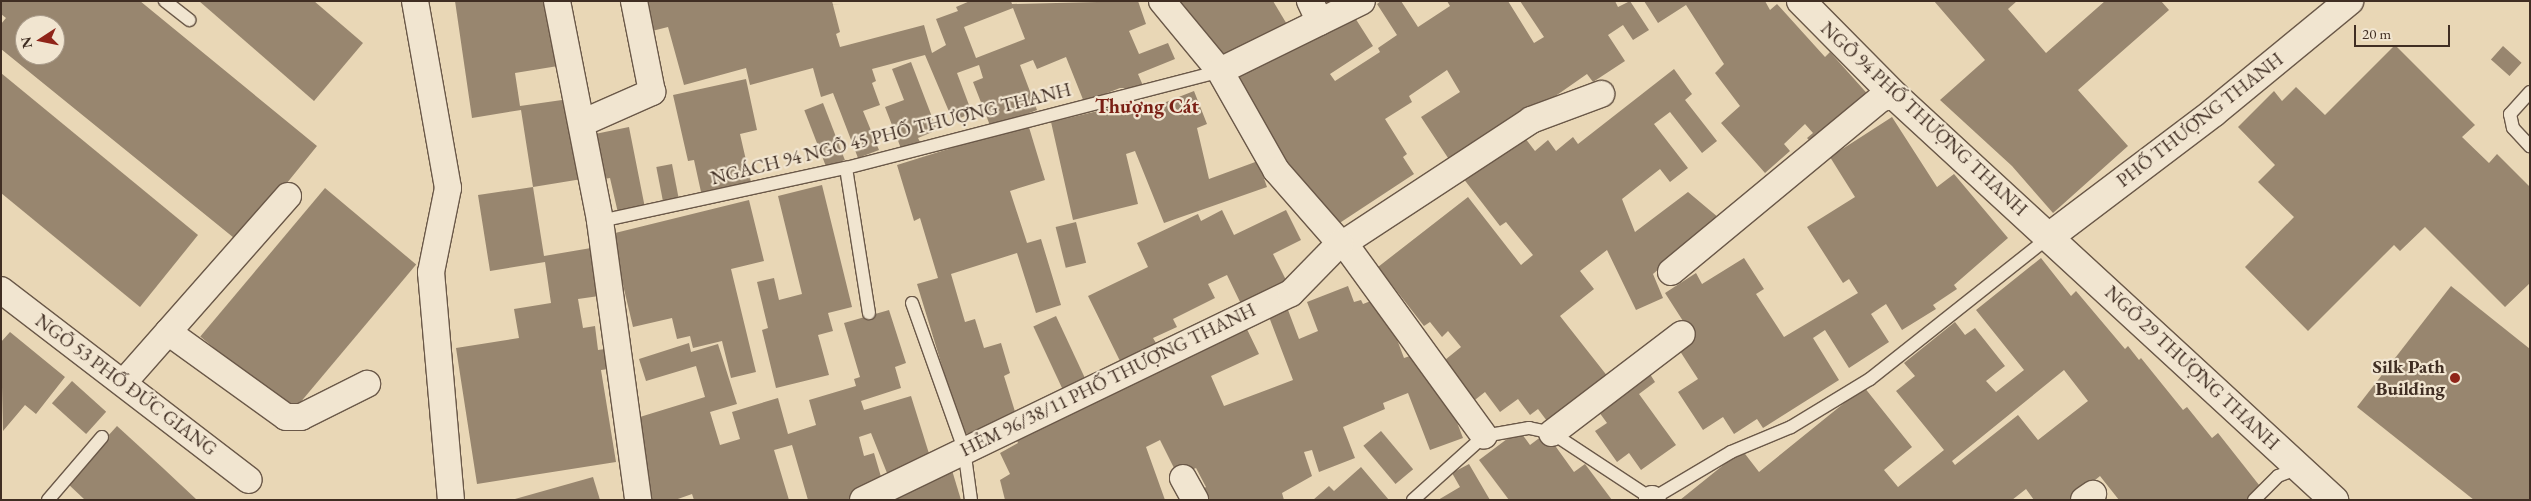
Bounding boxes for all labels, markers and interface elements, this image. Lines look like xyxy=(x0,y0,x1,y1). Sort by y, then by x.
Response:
north arrow xyxy=(15,15,65,65)
scale bar xyxy=(2356,15,2452,47)
street label: NGÕ 94 PHỐ THƯỢNG THANH xyxy=(1816,17,2032,221)
text: 20 m xyxy=(2362,24,2391,43)
text: N xyxy=(16,35,36,50)
street label: PHỐ THƯỢNG THANH xyxy=(2112,48,2288,192)
street label: NGÁCH 94 NGÕ 45 PHỐ THƯỢNG THANH xyxy=(708,78,1074,190)
district label: Thượng Cát xyxy=(1095,94,1199,118)
street label: NGÕ 29 THƯỢNG THANH xyxy=(2100,281,2284,455)
street label: HẺM 96/38/11 PHỐ THƯỢNG THANH xyxy=(957,298,1259,462)
street label: NGÕ 53 PHỐ ĐỨC GIANG xyxy=(31,309,221,461)
place label: Silk Path Building xyxy=(2373,356,2445,400)
marker: Silk Path Building xyxy=(2449,372,2461,384)

